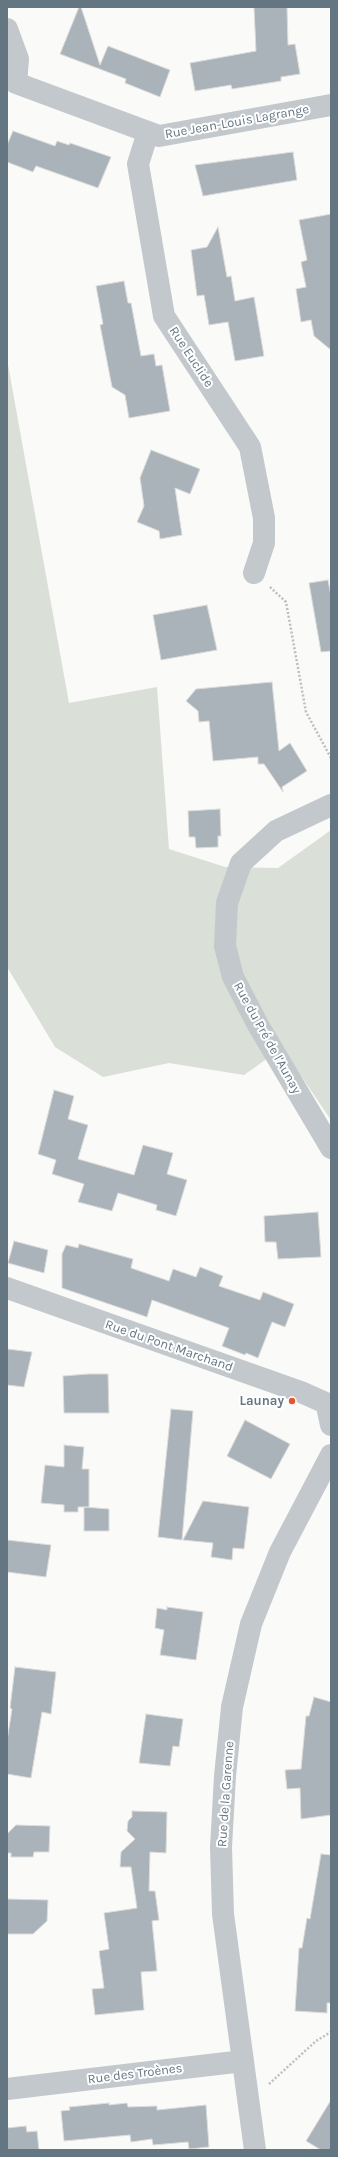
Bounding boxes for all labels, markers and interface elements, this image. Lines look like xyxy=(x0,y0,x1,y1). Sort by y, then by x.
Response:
street label: Rue Jean-Louis Lagrange xyxy=(164,102,310,142)
street label: Rue Euclide xyxy=(166,324,216,390)
street label: Rue du Pré de l'Aunay xyxy=(230,979,304,1097)
street label: Rue du Pont Marchand xyxy=(103,1317,235,1375)
place label: Launay xyxy=(240,1393,284,1409)
marker: Launay xyxy=(287,1396,297,1406)
street label: Rue de la Garenne xyxy=(215,1740,237,1848)
street label: Rue des Troènes xyxy=(87,2060,183,2088)

